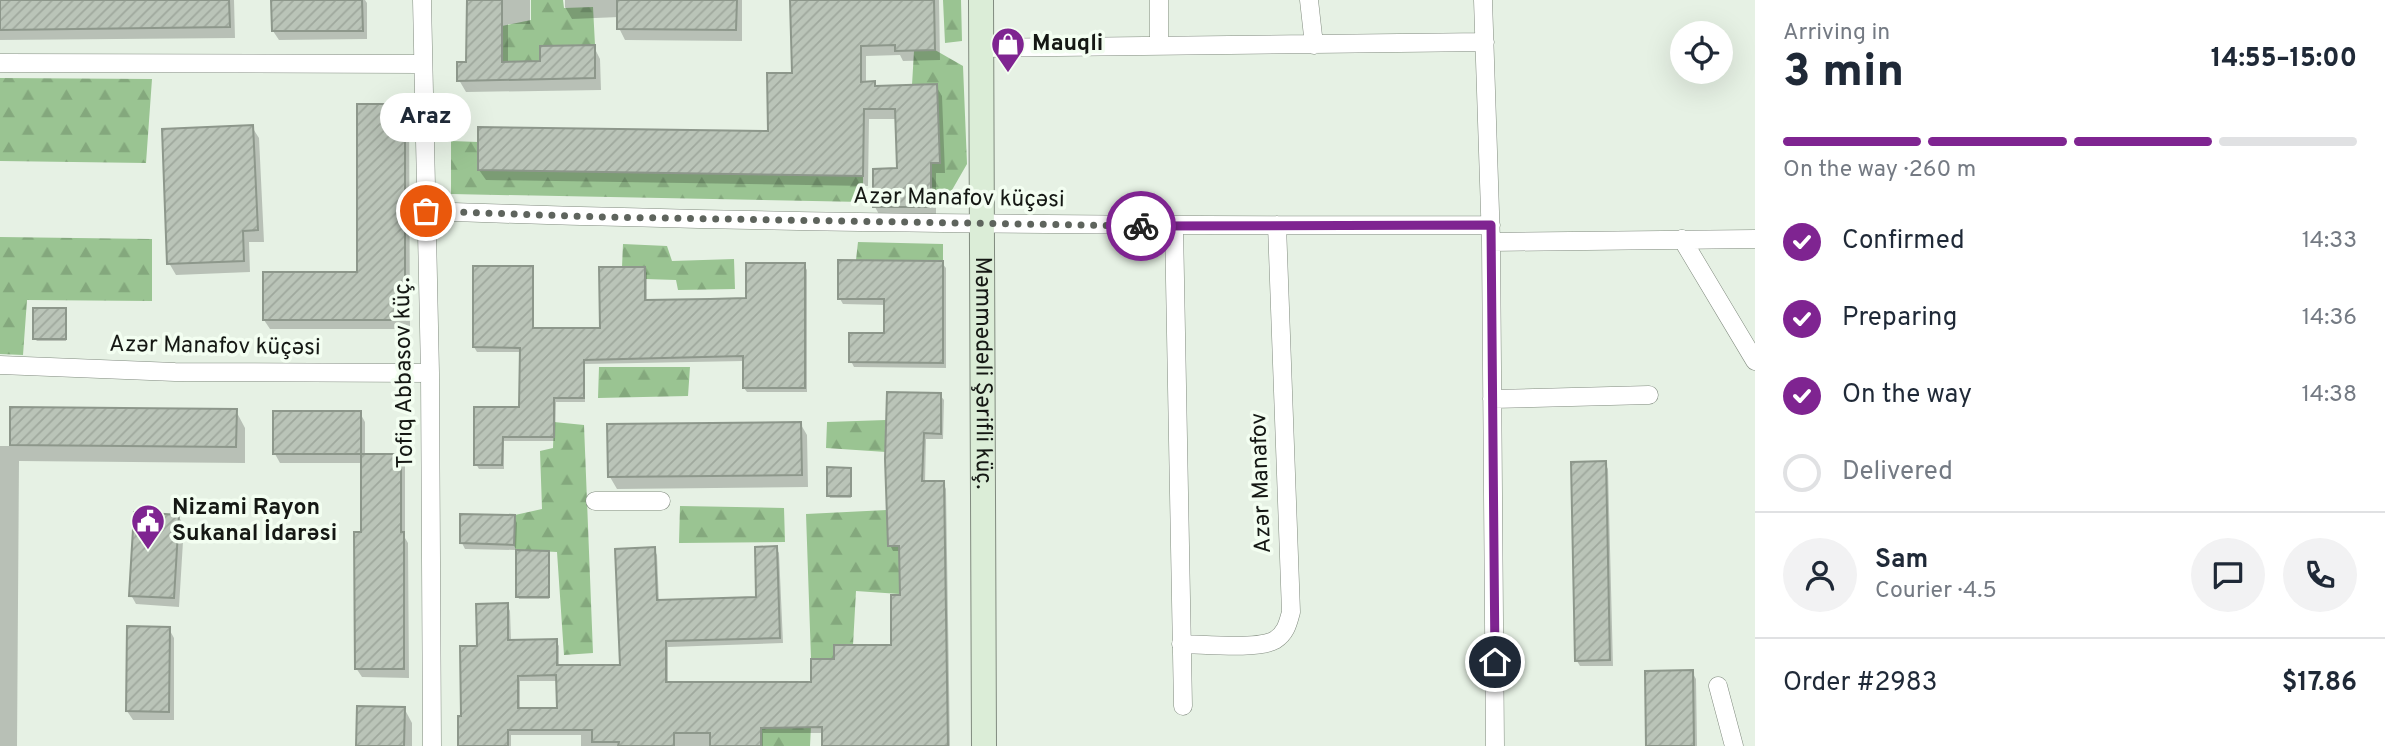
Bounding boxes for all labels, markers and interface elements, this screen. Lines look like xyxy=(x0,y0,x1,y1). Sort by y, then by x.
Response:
text: Arriving in xyxy=(1783,19,1890,48)
map controls xyxy=(1670,21,1733,84)
button: locate xyxy=(1670,21,1733,84)
shop icon: Mauqli xyxy=(989,25,1027,74)
place label: Mauqli xyxy=(1032,30,1103,59)
text: 14:55–15:00 xyxy=(2211,43,2357,76)
text: 3 min xyxy=(1783,44,1904,103)
callout: Araz xyxy=(380,92,472,141)
text: Araz xyxy=(399,103,452,132)
text: On the way · 260 m xyxy=(1783,156,1976,185)
pin xyxy=(396,181,456,241)
street label: Azər Manafov küçəsi xyxy=(853,183,1065,215)
courier xyxy=(1106,191,1176,261)
icon: bag xyxy=(407,192,445,230)
icon: bike xyxy=(1122,207,1160,245)
icon: check xyxy=(1783,223,1821,261)
text: Confirmed xyxy=(1842,225,1965,258)
text: 14:33 xyxy=(2302,227,2357,256)
street label: Məmmədəli Şərifli küç. xyxy=(968,257,997,489)
street label: Tofiq Abbasov küç. xyxy=(389,277,421,469)
icon: check xyxy=(1783,300,1821,338)
text: Preparing xyxy=(1842,302,1957,335)
text: 14:36 xyxy=(2302,304,2357,333)
street label: Azər Manafov küçəsi xyxy=(109,331,321,363)
icon: check xyxy=(1783,377,1821,415)
text: On the way xyxy=(1842,379,1972,412)
text: 14:38 xyxy=(2302,381,2357,410)
street label: Azər Manafov xyxy=(1245,412,1279,554)
text: Delivered xyxy=(1842,456,1953,489)
place label: Nizami Rayon Sukanal İdarəsi xyxy=(172,494,337,549)
public building icon: Nizami Rayon Sukanal İdarəsi xyxy=(129,502,167,551)
button: person xyxy=(1783,538,1857,612)
button: chat xyxy=(2191,538,2265,612)
button: phone xyxy=(2283,538,2357,612)
text: Sam xyxy=(1875,544,1928,577)
text: Courier · 4.5 xyxy=(1875,577,1997,606)
pin xyxy=(1465,632,1525,692)
icon: home xyxy=(1476,643,1514,681)
text: Order #2983 xyxy=(1783,667,1937,700)
text: $17.86 xyxy=(2282,667,2357,700)

